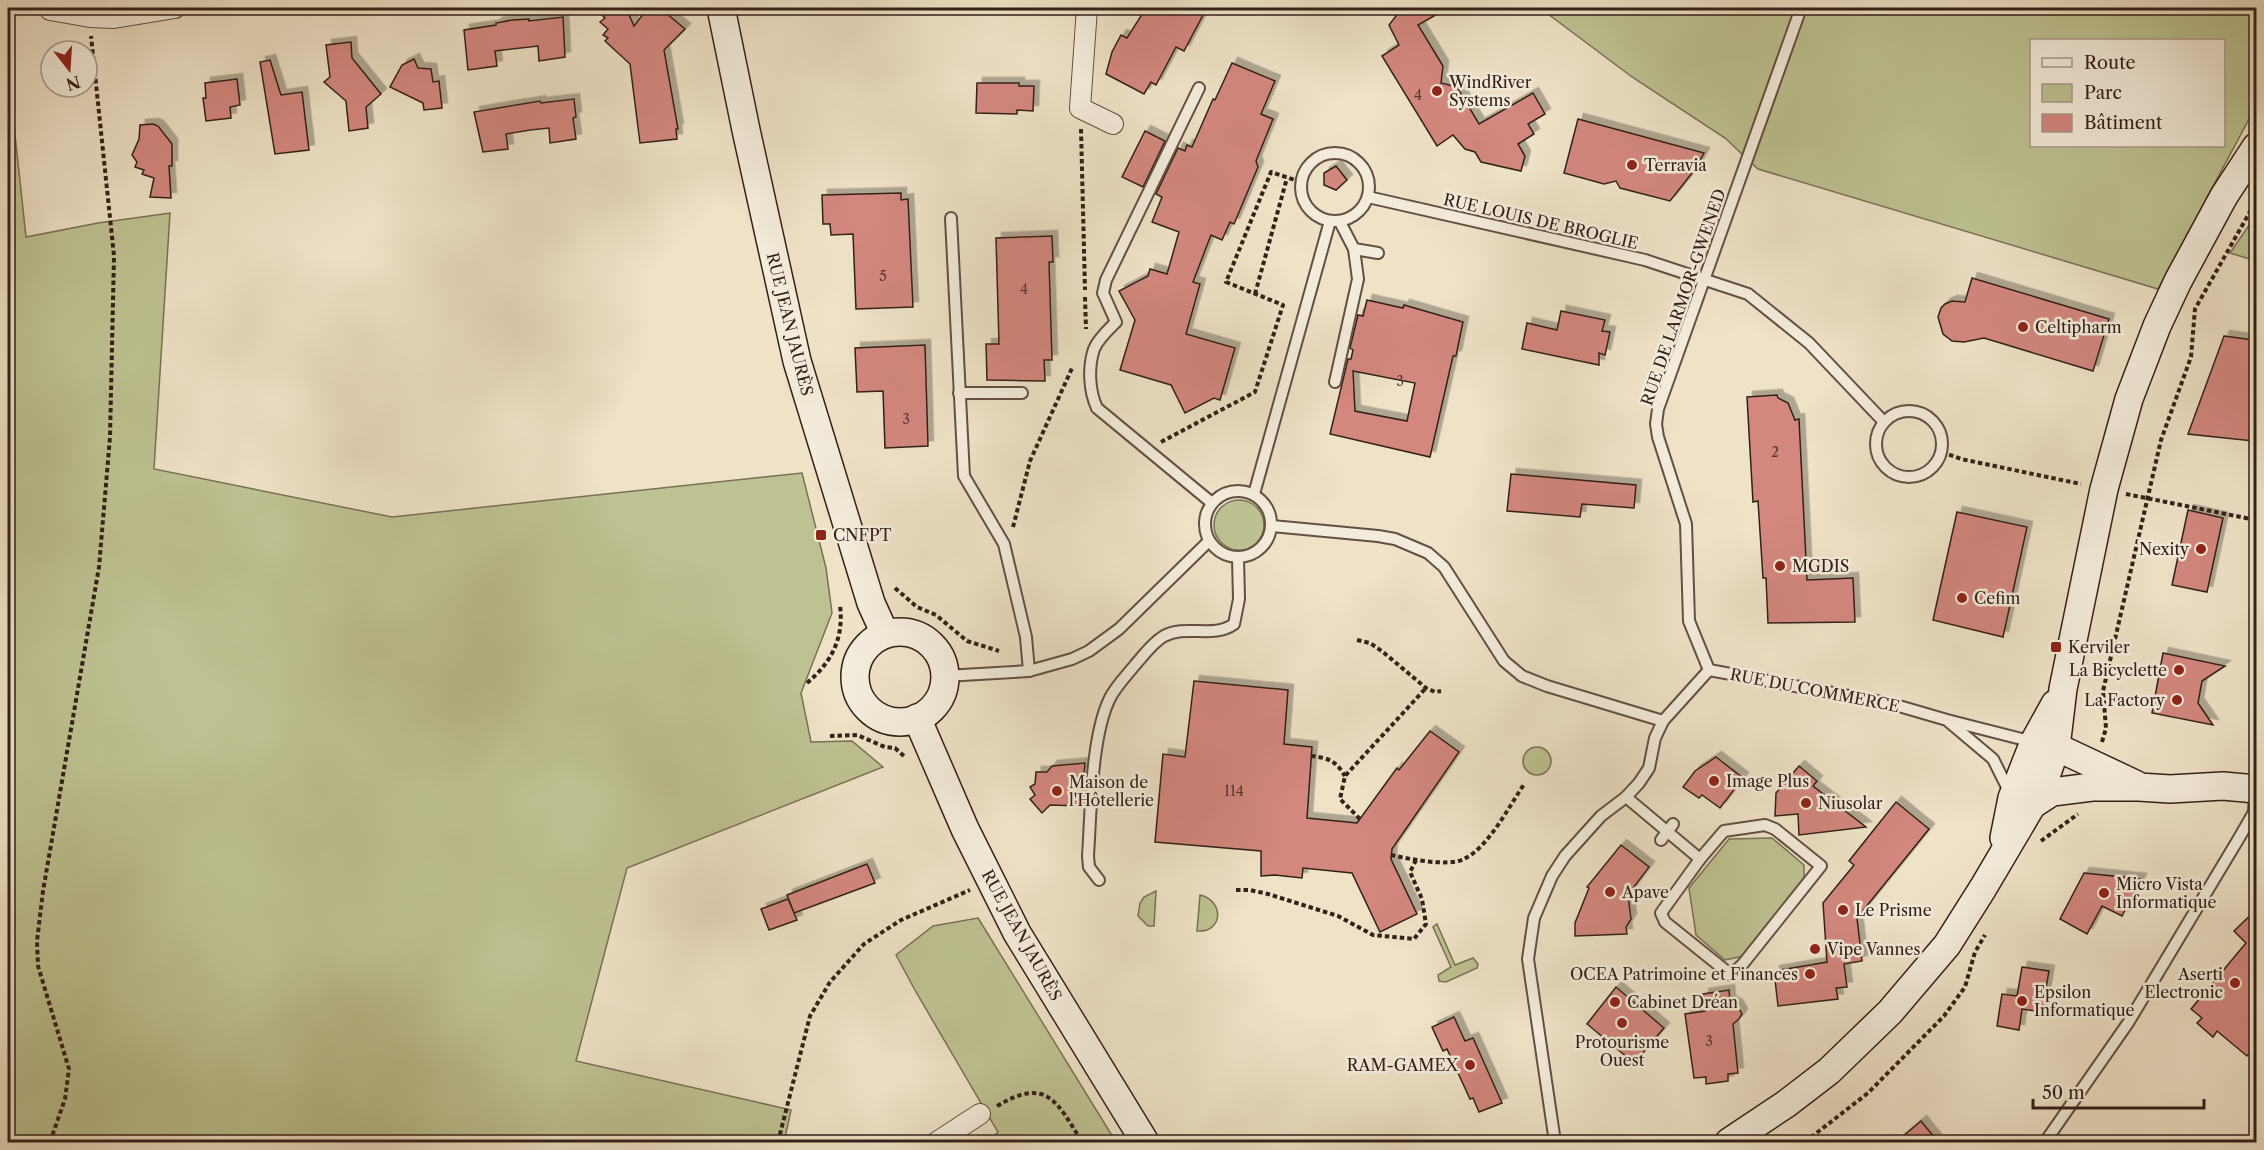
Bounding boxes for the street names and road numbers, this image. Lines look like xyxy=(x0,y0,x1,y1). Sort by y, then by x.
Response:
street label: RUE DE LARMOR-GWENED xyxy=(1636,186,1730,408)
street label: RUE LOUIS DE BROGLIE xyxy=(1442,189,1640,253)
street label: RUE JEAN JAURÈS xyxy=(763,250,817,398)
street label: RUE DU COMMERCE xyxy=(1729,664,1901,716)
street label: RUE JEAN JAURÈS xyxy=(978,866,1066,1004)

